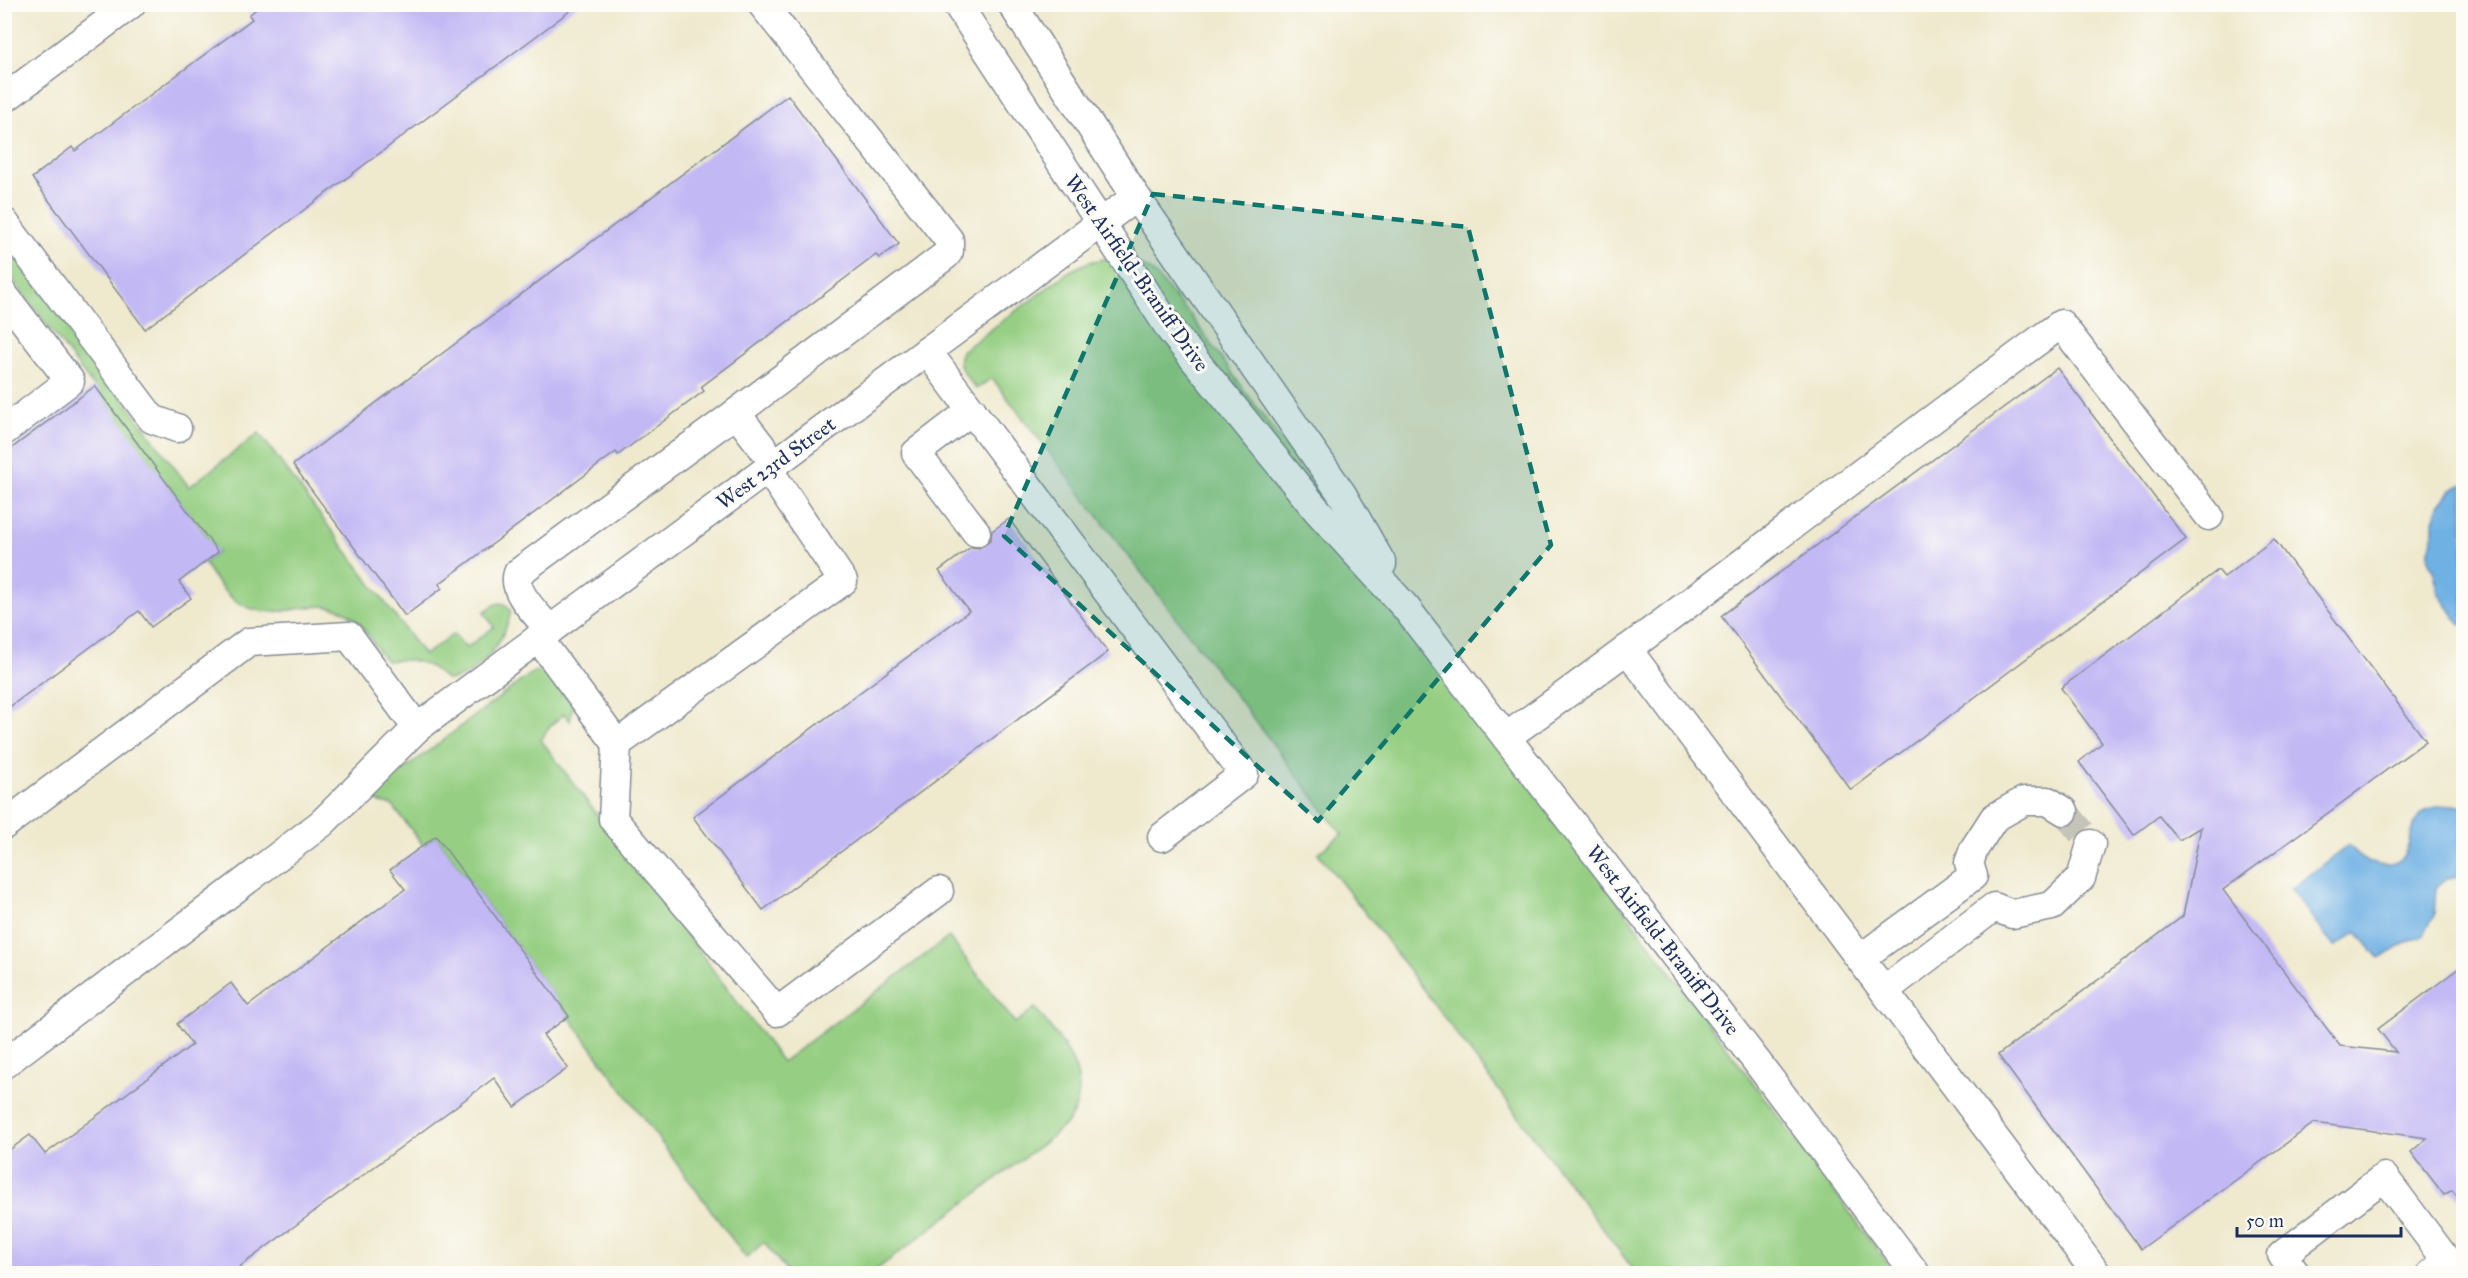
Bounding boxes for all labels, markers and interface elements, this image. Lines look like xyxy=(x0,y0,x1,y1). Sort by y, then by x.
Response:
street label: West Airfield-Braniff Drive xyxy=(1059,170,1215,377)
street label: West 23rd Street xyxy=(711,411,841,515)
street label: West Airfield-Braniff Drive xyxy=(1581,840,1746,1040)
scale bar xyxy=(2237,1200,2400,1238)
text: 50 m xyxy=(2246,1210,2284,1232)

